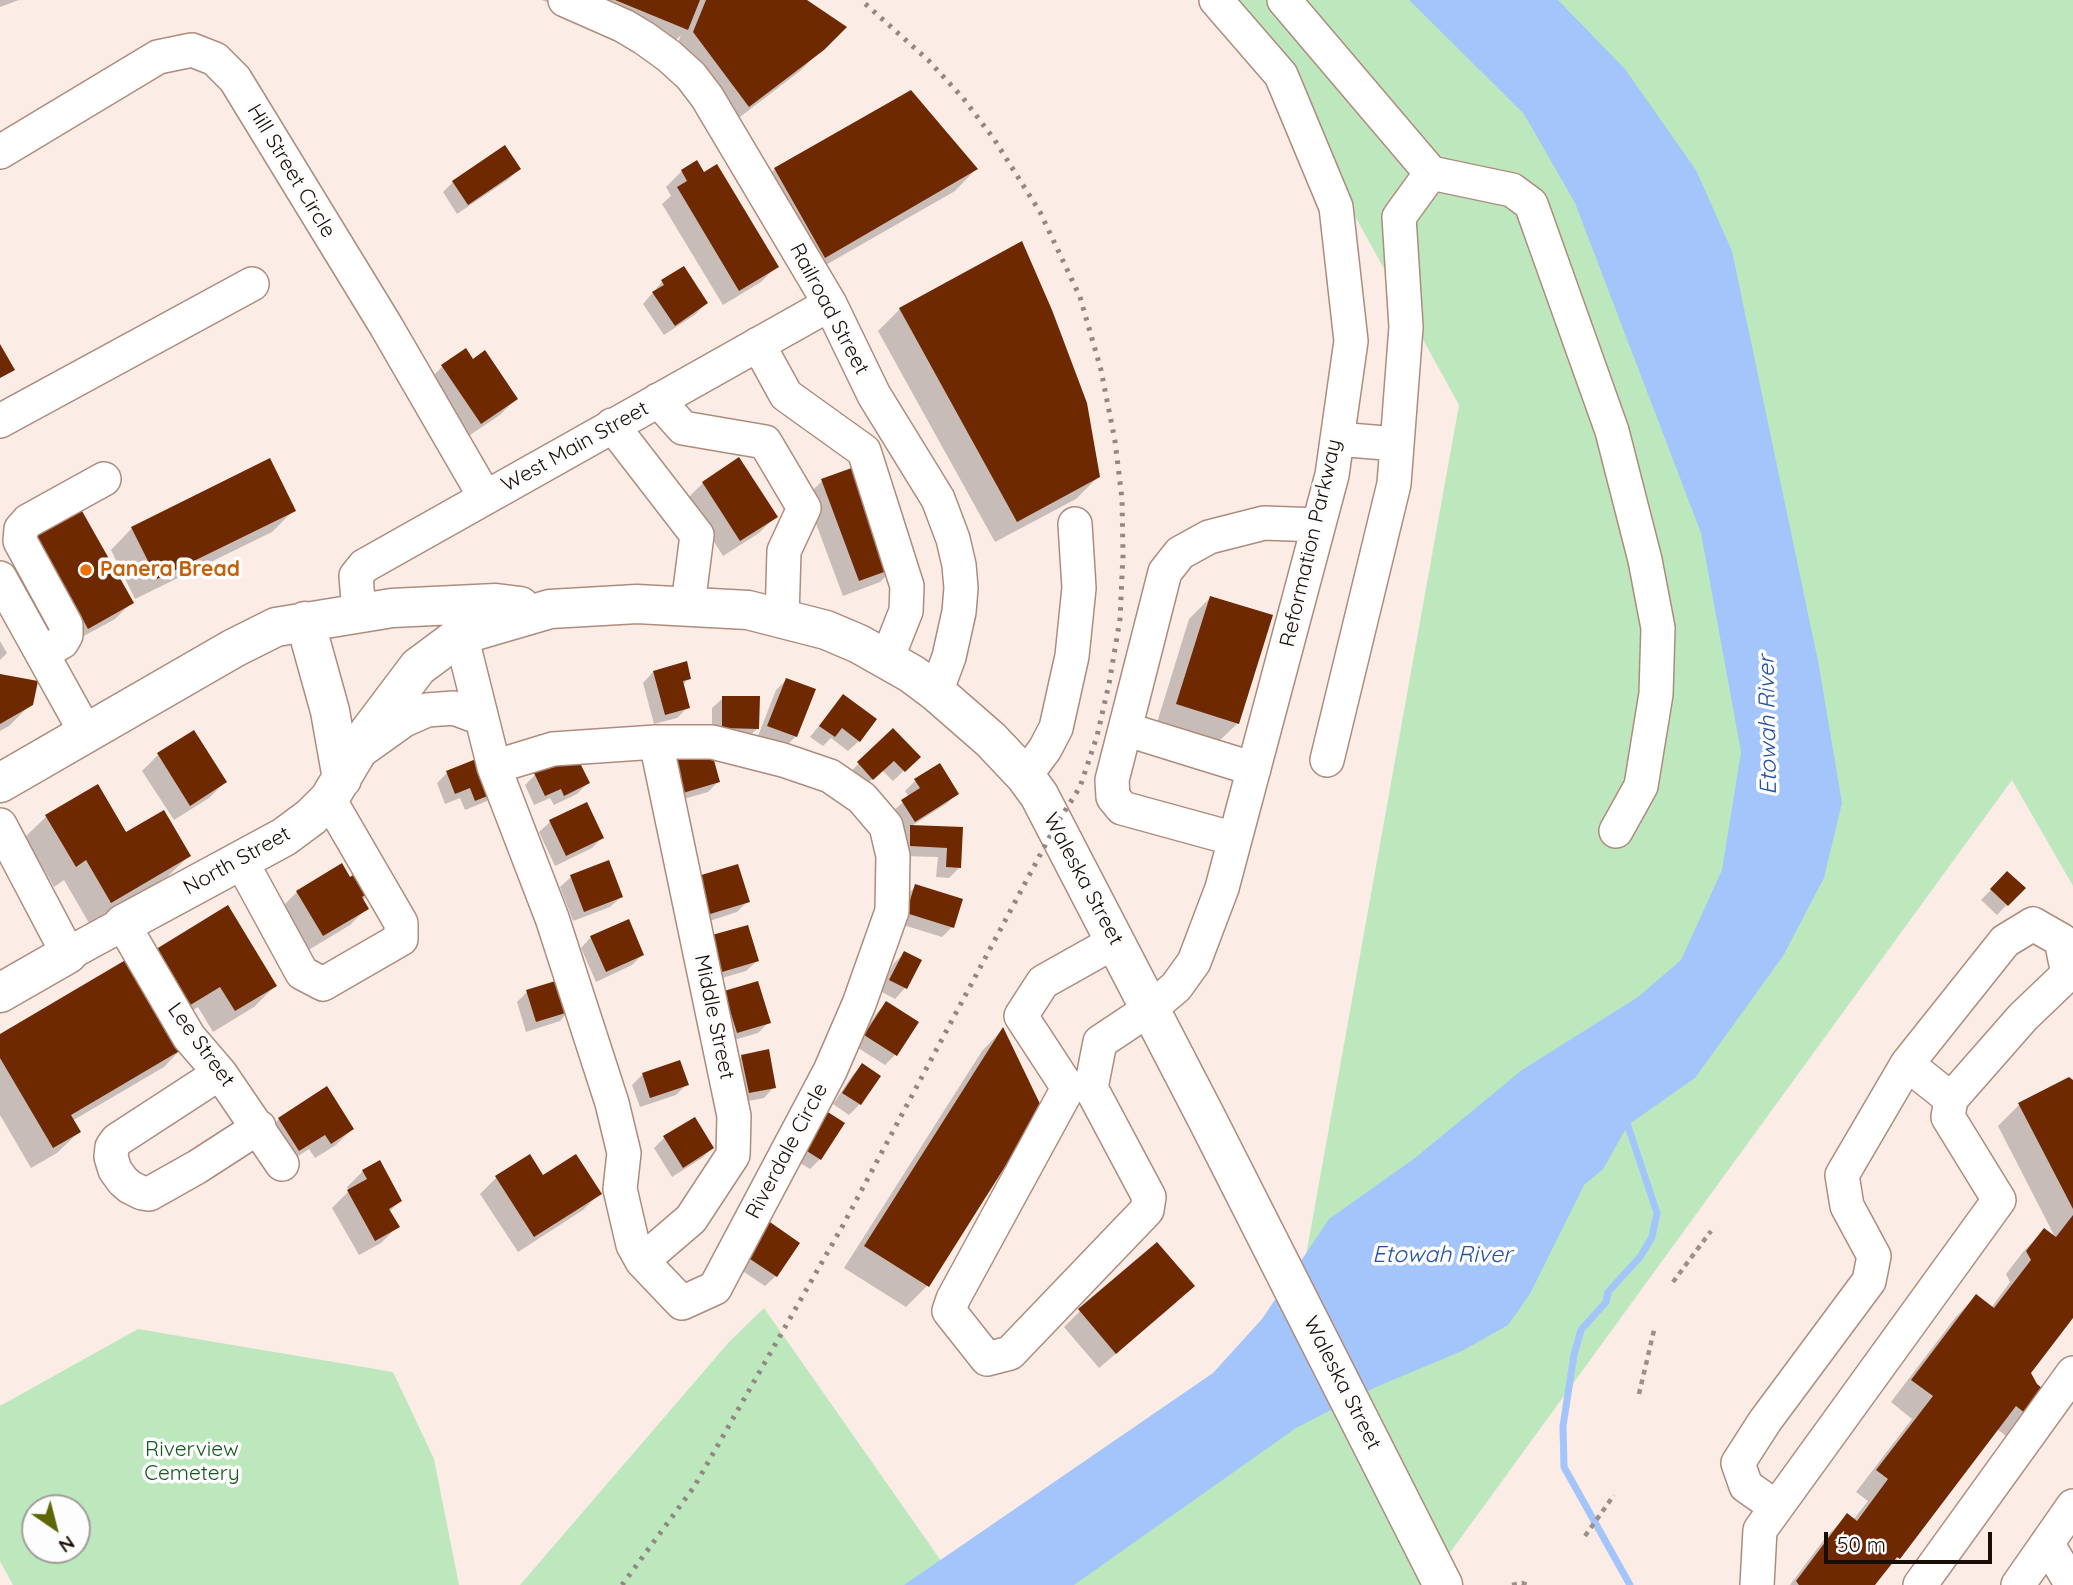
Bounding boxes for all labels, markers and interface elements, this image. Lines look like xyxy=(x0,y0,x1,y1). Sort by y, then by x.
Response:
street label: Hill Street Circle xyxy=(241,100,341,242)
street label: Railroad Street xyxy=(784,239,874,379)
street label: West Main Street xyxy=(497,396,653,498)
street label: Reformation Parkway xyxy=(1275,437,1347,649)
place label: Panera Bread xyxy=(100,557,240,583)
marker: Panera Bread xyxy=(78,562,94,578)
water label: Etowah River xyxy=(1753,655,1783,795)
street label: Waleska Street xyxy=(1038,809,1128,949)
street label: North Street xyxy=(179,821,295,901)
street label: Middle Street xyxy=(688,952,740,1082)
street label: Lee Street xyxy=(162,998,240,1092)
street label: Riverdale Circle xyxy=(741,1079,833,1223)
water label: Etowah River xyxy=(1372,1241,1512,1269)
street label: Waleska Street xyxy=(1298,1312,1386,1454)
park label: Riverview Cemetery xyxy=(144,1437,240,1487)
north arrow xyxy=(21,1494,91,1564)
scale bar xyxy=(1828,1518,1996,1562)
text: N xyxy=(54,1531,80,1558)
text: 50 m xyxy=(1837,1531,1886,1557)

